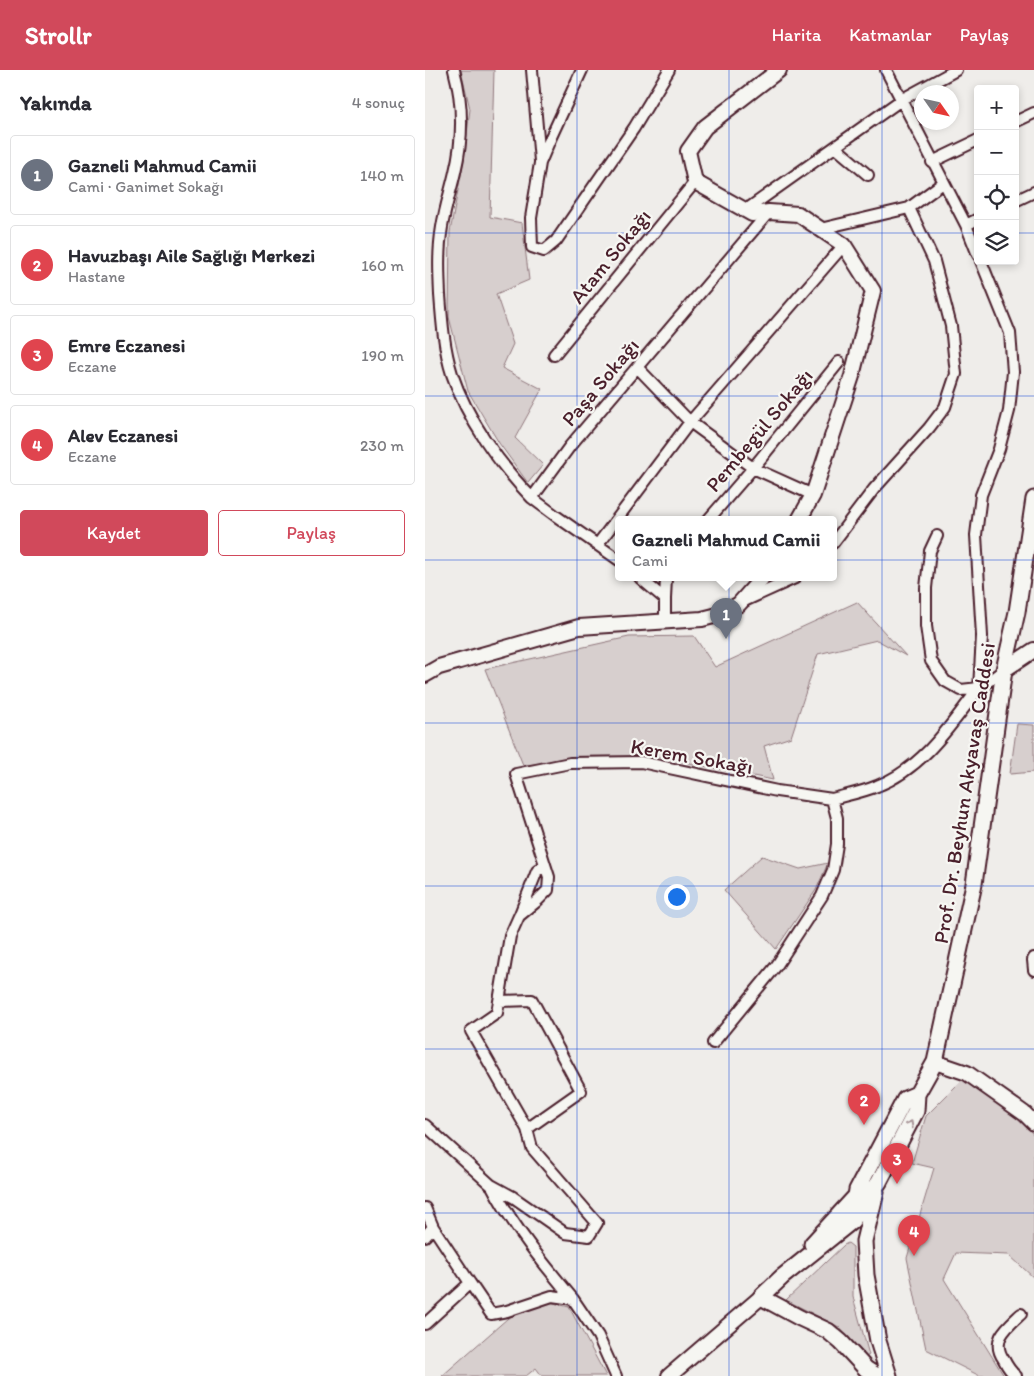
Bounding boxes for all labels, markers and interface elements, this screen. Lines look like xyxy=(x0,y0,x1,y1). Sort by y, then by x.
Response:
text: Strollr xyxy=(25,21,91,50)
text: Harita xyxy=(772,24,821,46)
text: Katmanlar xyxy=(849,24,932,46)
text: Paylaş xyxy=(960,24,1009,46)
north arrow xyxy=(914,85,959,130)
map controls xyxy=(974,85,1019,265)
button: + xyxy=(974,85,1019,130)
text: Yakında xyxy=(20,90,92,115)
text: 4 sonuç xyxy=(352,93,405,112)
button: − xyxy=(974,130,1019,175)
text: Gazneli Mahmud Camii xyxy=(68,154,257,177)
text: 1 xyxy=(33,166,41,185)
text: 140 m xyxy=(360,166,404,185)
button: locate xyxy=(974,175,1019,220)
text: Cami · Ganimet Sokağı xyxy=(68,177,224,196)
street label: Atam Sokağı xyxy=(564,204,656,308)
button: layers xyxy=(974,220,1019,265)
text: Havuzbaşı Aile Sağlığı Merkezi xyxy=(68,244,315,267)
text: 2 xyxy=(33,256,41,275)
text: 160 m xyxy=(361,256,404,275)
text: Hastane xyxy=(68,267,125,286)
street label: Paşa Sokağı xyxy=(556,333,644,431)
text: Emre Eczanesi xyxy=(68,334,185,357)
text: 3 xyxy=(33,346,41,365)
text: 190 m xyxy=(361,346,404,365)
text: Eczane xyxy=(68,357,117,376)
street label: Pembegül Sokağı xyxy=(700,363,818,497)
text: Alev Eczanesi xyxy=(68,424,178,447)
text: 4 xyxy=(32,436,42,455)
text: 230 m xyxy=(360,436,404,455)
text: Eczane xyxy=(68,447,117,466)
button: Kaydet xyxy=(20,510,208,556)
button: Paylaş xyxy=(218,510,405,556)
popup xyxy=(615,516,837,581)
text: Gazneli Mahmud Camii xyxy=(632,528,820,551)
text: Cami xyxy=(632,551,668,570)
pin: 1 xyxy=(710,598,742,639)
street label: Prof. Dr. Beyhun Akyavaş Caddesi xyxy=(928,641,1000,945)
street label: Kerem Sokağı xyxy=(629,733,755,779)
your location xyxy=(664,884,690,910)
pin: 2 xyxy=(848,1084,880,1125)
one-way arrow xyxy=(904,1120,914,1129)
pin: 3 xyxy=(881,1143,913,1184)
pin: 4 xyxy=(898,1215,930,1256)

